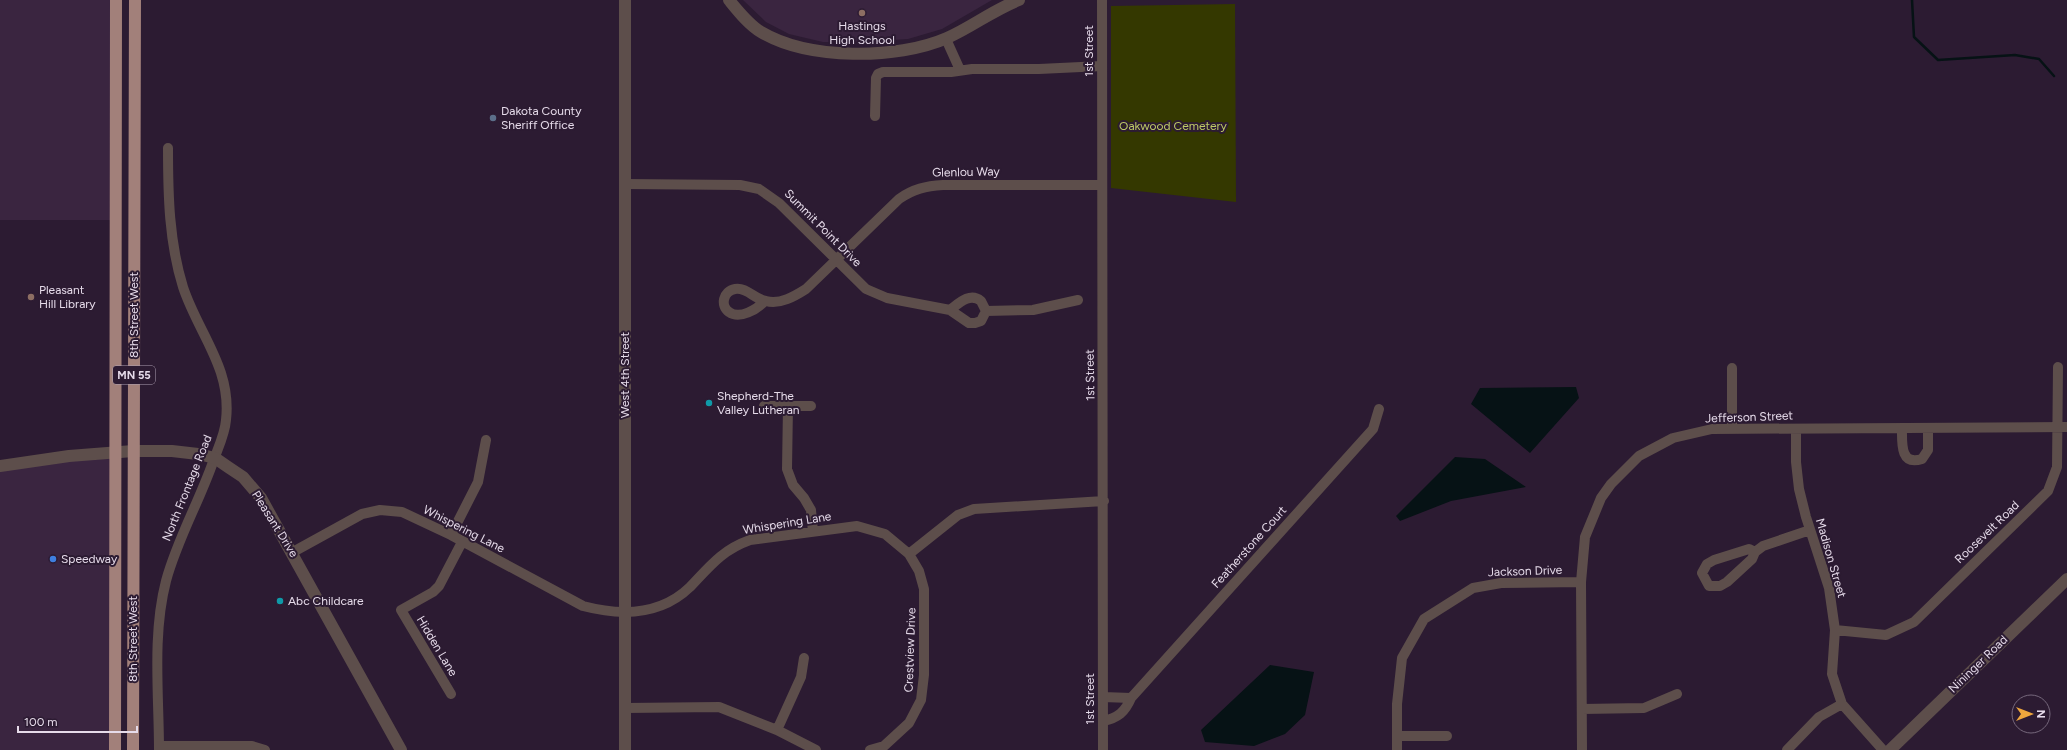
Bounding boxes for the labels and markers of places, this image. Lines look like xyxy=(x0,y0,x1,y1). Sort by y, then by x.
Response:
marker: Hastings High School xyxy=(857,8,867,18)
place label: Hastings High School xyxy=(829,19,895,47)
place label: Dakota County Sheriff Office xyxy=(501,104,582,132)
marker: Dakota County Sheriff Office xyxy=(488,113,498,123)
place label: Pleasant Hill Library xyxy=(39,283,96,311)
marker: Pleasant Hill Library xyxy=(26,292,36,302)
place label: Shepherd-The Valley Lutheran xyxy=(717,389,800,417)
marker: Shepherd-The Valley Lutheran xyxy=(704,398,714,408)
place label: Speedway xyxy=(61,552,118,566)
marker: Speedway xyxy=(48,554,58,564)
place label: Abc Childcare xyxy=(288,594,364,608)
marker: Abc Childcare xyxy=(275,596,285,606)

